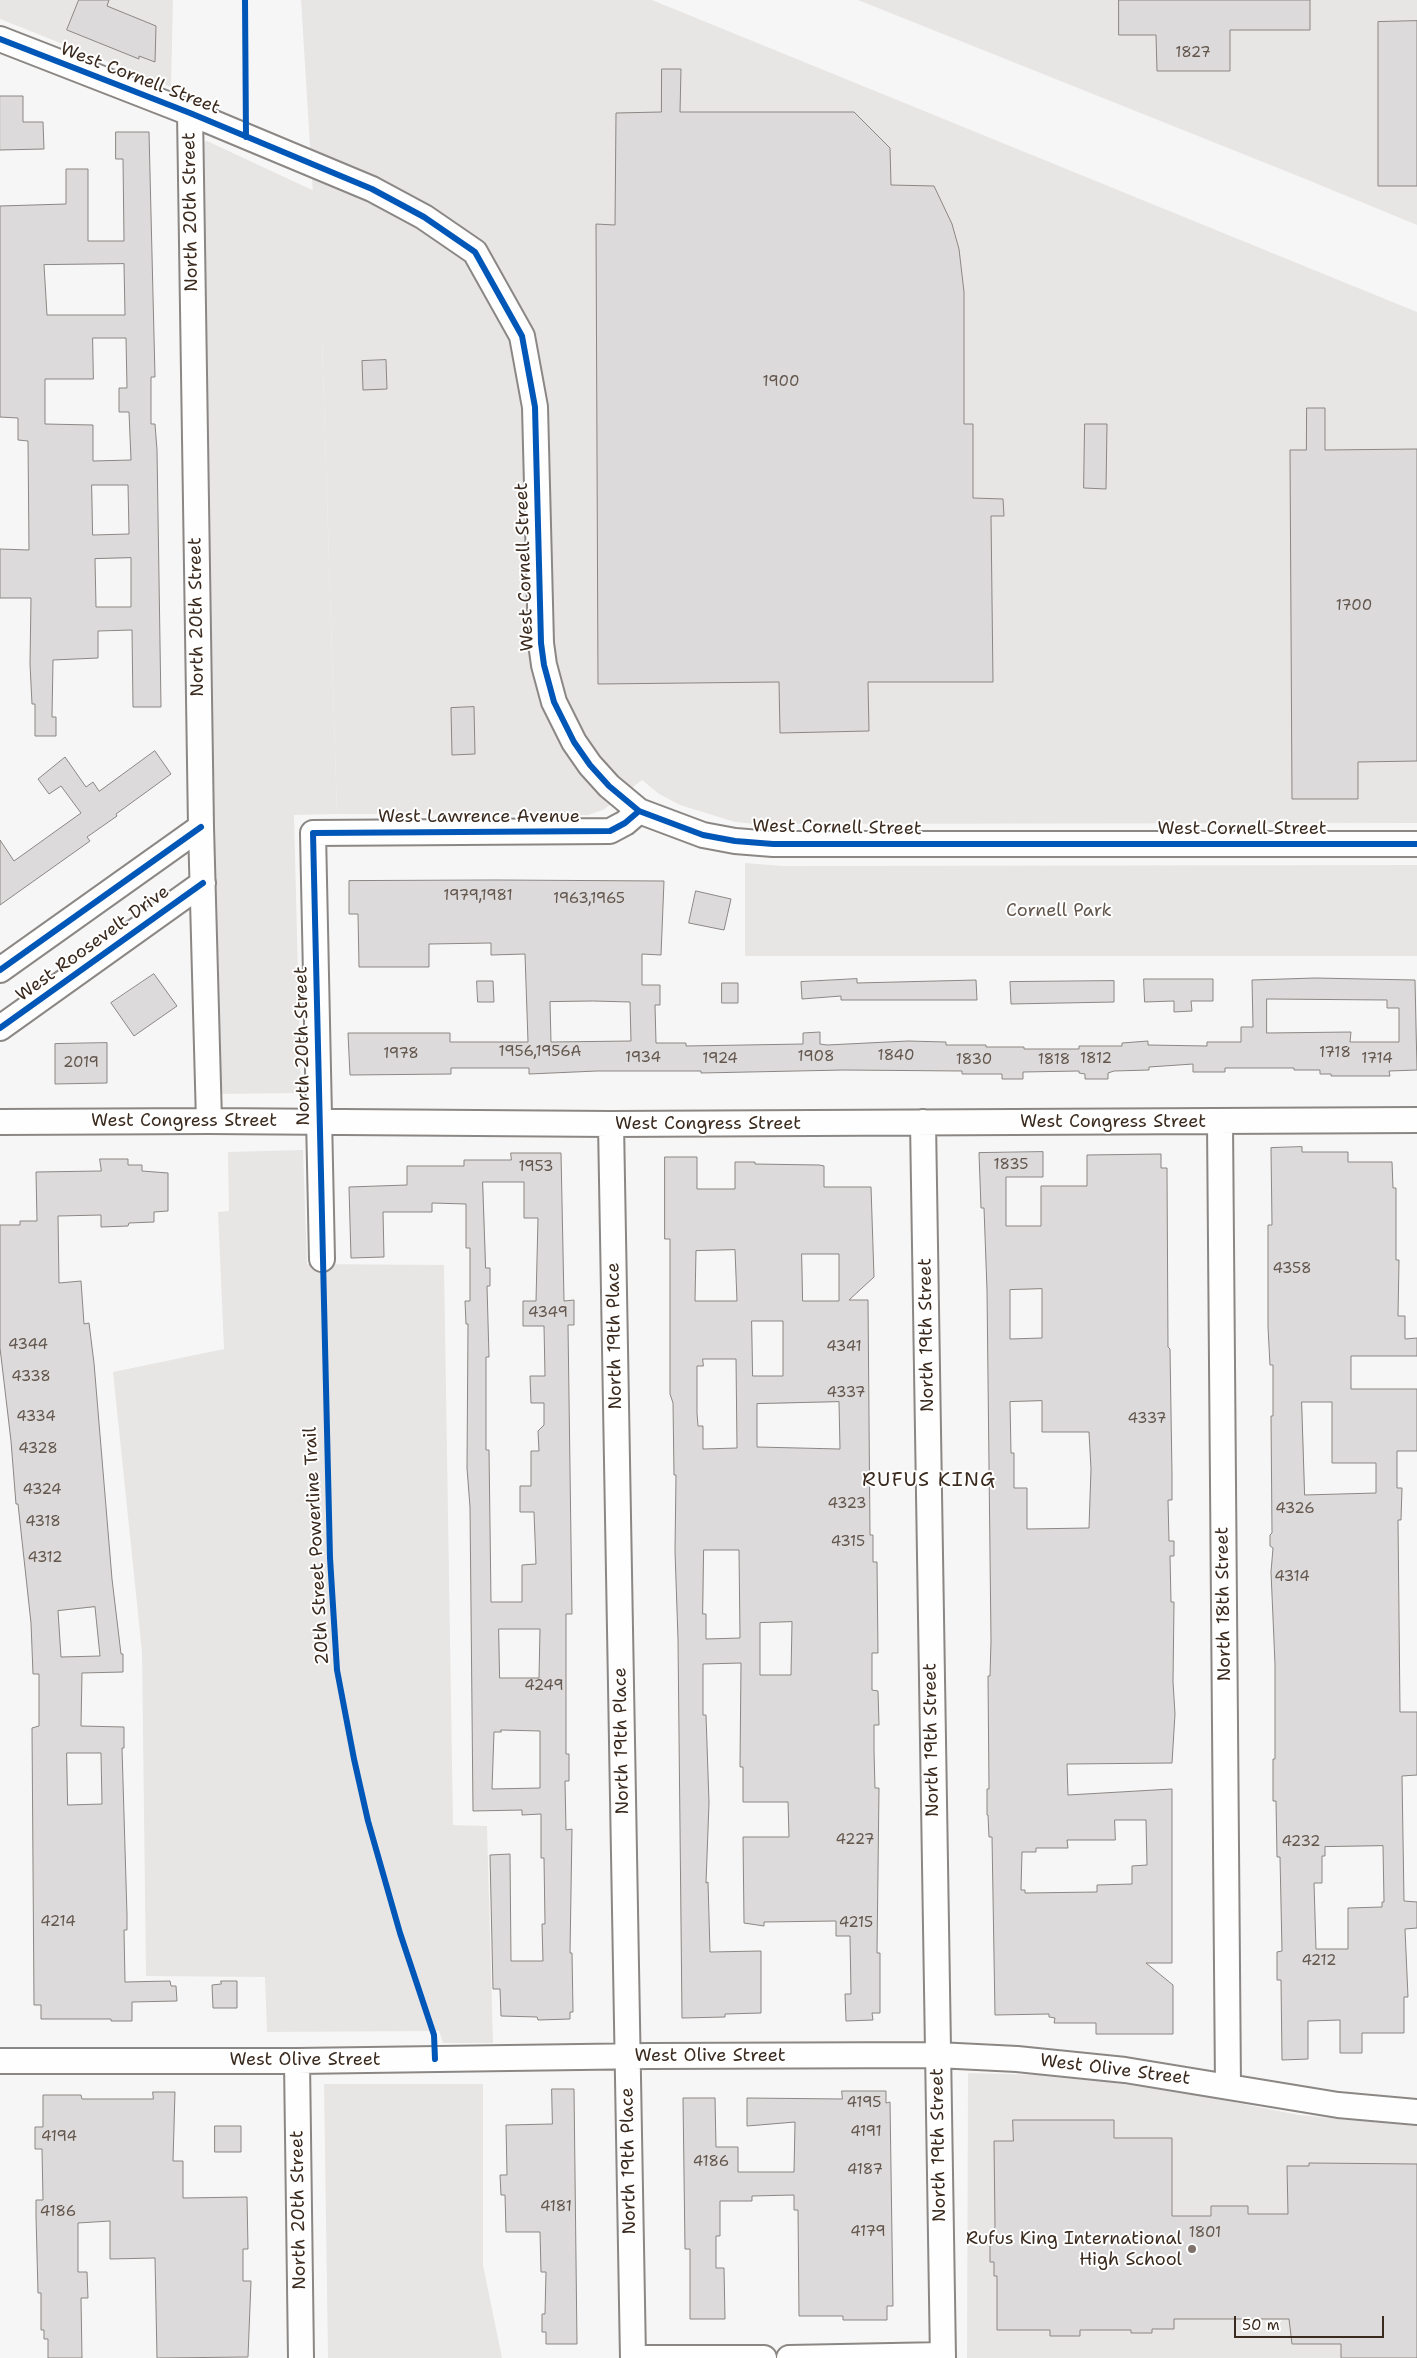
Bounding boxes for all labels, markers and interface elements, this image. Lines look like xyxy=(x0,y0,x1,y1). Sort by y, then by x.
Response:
street label: West Cornell Street xyxy=(57,39,223,119)
house number: 1827 xyxy=(1175,44,1211,62)
street label: North 20th Street xyxy=(179,132,203,292)
house number: 1900 xyxy=(763,373,799,391)
street label: West Cornell Street xyxy=(511,482,539,652)
street label: North 20th Street xyxy=(185,537,209,697)
house number: 1700 xyxy=(1336,597,1372,615)
street label: West Lawrence Avenue xyxy=(378,806,580,828)
street label: West Cornell Street xyxy=(752,816,922,840)
street label: West Cornell Street xyxy=(1157,818,1327,840)
street label: West Roosevelt Drive xyxy=(12,881,174,1007)
house number: 1979,1981 xyxy=(443,887,513,905)
house number: 1963,1965 xyxy=(553,890,625,908)
park label: Cornell Park xyxy=(1006,900,1112,922)
street label: North 20th Street xyxy=(291,966,315,1126)
house number: 1956,1956A xyxy=(499,1043,581,1061)
house number: 1718 xyxy=(1319,1044,1351,1062)
house number: 1978 xyxy=(383,1045,419,1063)
house number: 1840 xyxy=(878,1047,914,1065)
house number: 1908 xyxy=(798,1048,834,1066)
house number: 1934 xyxy=(625,1049,661,1067)
house number: 1924 xyxy=(702,1050,738,1068)
house number: 1812 xyxy=(1080,1050,1112,1068)
house number: 1714 xyxy=(1361,1050,1393,1068)
house number: 1830 xyxy=(956,1051,992,1069)
house number: 1818 xyxy=(1038,1051,1070,1069)
house number: 2019 xyxy=(63,1054,99,1072)
street label: West Congress Street xyxy=(91,1110,277,1132)
street label: West Congress Street xyxy=(1020,1111,1206,1133)
street label: West Congress Street xyxy=(615,1113,801,1135)
house number: 1835 xyxy=(994,1156,1028,1174)
house number: 1953 xyxy=(519,1158,553,1176)
street label: North 19th Street xyxy=(915,1258,939,1412)
house number: 4358 xyxy=(1273,1260,1311,1278)
street label: North 19th Place xyxy=(603,1262,627,1410)
house number: 4349 xyxy=(528,1304,568,1322)
house number: 4344 xyxy=(8,1336,48,1354)
house number: 4341 xyxy=(826,1338,862,1356)
house number: 4338 xyxy=(11,1368,51,1386)
house number: 4337 xyxy=(827,1384,865,1402)
house number: 4334 xyxy=(16,1408,56,1426)
house number: 4337 xyxy=(1128,1410,1166,1428)
street label: 20th Street Powerline Trail xyxy=(300,1426,334,1666)
house number: 4328 xyxy=(18,1440,58,1458)
district label: RUFUS KING xyxy=(861,1469,997,1493)
house number: 4324 xyxy=(22,1481,62,1499)
house number: 4323 xyxy=(827,1495,867,1513)
house number: 4326 xyxy=(1275,1500,1315,1518)
house number: 4318 xyxy=(25,1513,61,1531)
street label: North 18th Street xyxy=(1212,1527,1236,1681)
house number: 4315 xyxy=(831,1533,865,1551)
house number: 4312 xyxy=(27,1549,63,1567)
house number: 4314 xyxy=(1274,1568,1310,1586)
street label: North 19th Street xyxy=(920,1663,944,1817)
street label: North 19th Place xyxy=(610,1667,634,1815)
house number: 4249 xyxy=(524,1677,564,1695)
house number: 4227 xyxy=(835,1831,875,1849)
house number: 4232 xyxy=(1281,1833,1321,1851)
house number: 4214 xyxy=(40,1913,76,1931)
house number: 4215 xyxy=(839,1914,873,1932)
house number: 4212 xyxy=(1301,1952,1337,1970)
street label: West Olive Street xyxy=(634,2045,786,2067)
street label: West Olive Street xyxy=(229,2049,381,2071)
street label: West Olive Street xyxy=(1039,2050,1191,2090)
street label: North 19th Street xyxy=(927,2068,951,2222)
street label: North 19th Place xyxy=(617,2087,641,2235)
house number: 4195 xyxy=(847,2094,881,2112)
house number: 4191 xyxy=(850,2123,882,2141)
house number: 4194 xyxy=(41,2128,77,2146)
street label: North 20th Street xyxy=(287,2130,311,2290)
house number: 4186 xyxy=(693,2153,729,2171)
house number: 4187 xyxy=(847,2161,883,2179)
house number: 4181 xyxy=(540,2198,572,2216)
house number: 4186 xyxy=(40,2203,76,2221)
house number: 4179 xyxy=(850,2223,886,2241)
house number: 1801 xyxy=(1189,2224,1221,2242)
place label: Rufus King International High School xyxy=(966,2228,1182,2270)
marker: Rufus King International High School xyxy=(1186,2243,1198,2255)
scale bar xyxy=(1237,2306,1387,2338)
text: 50 m xyxy=(1242,2315,1280,2335)

